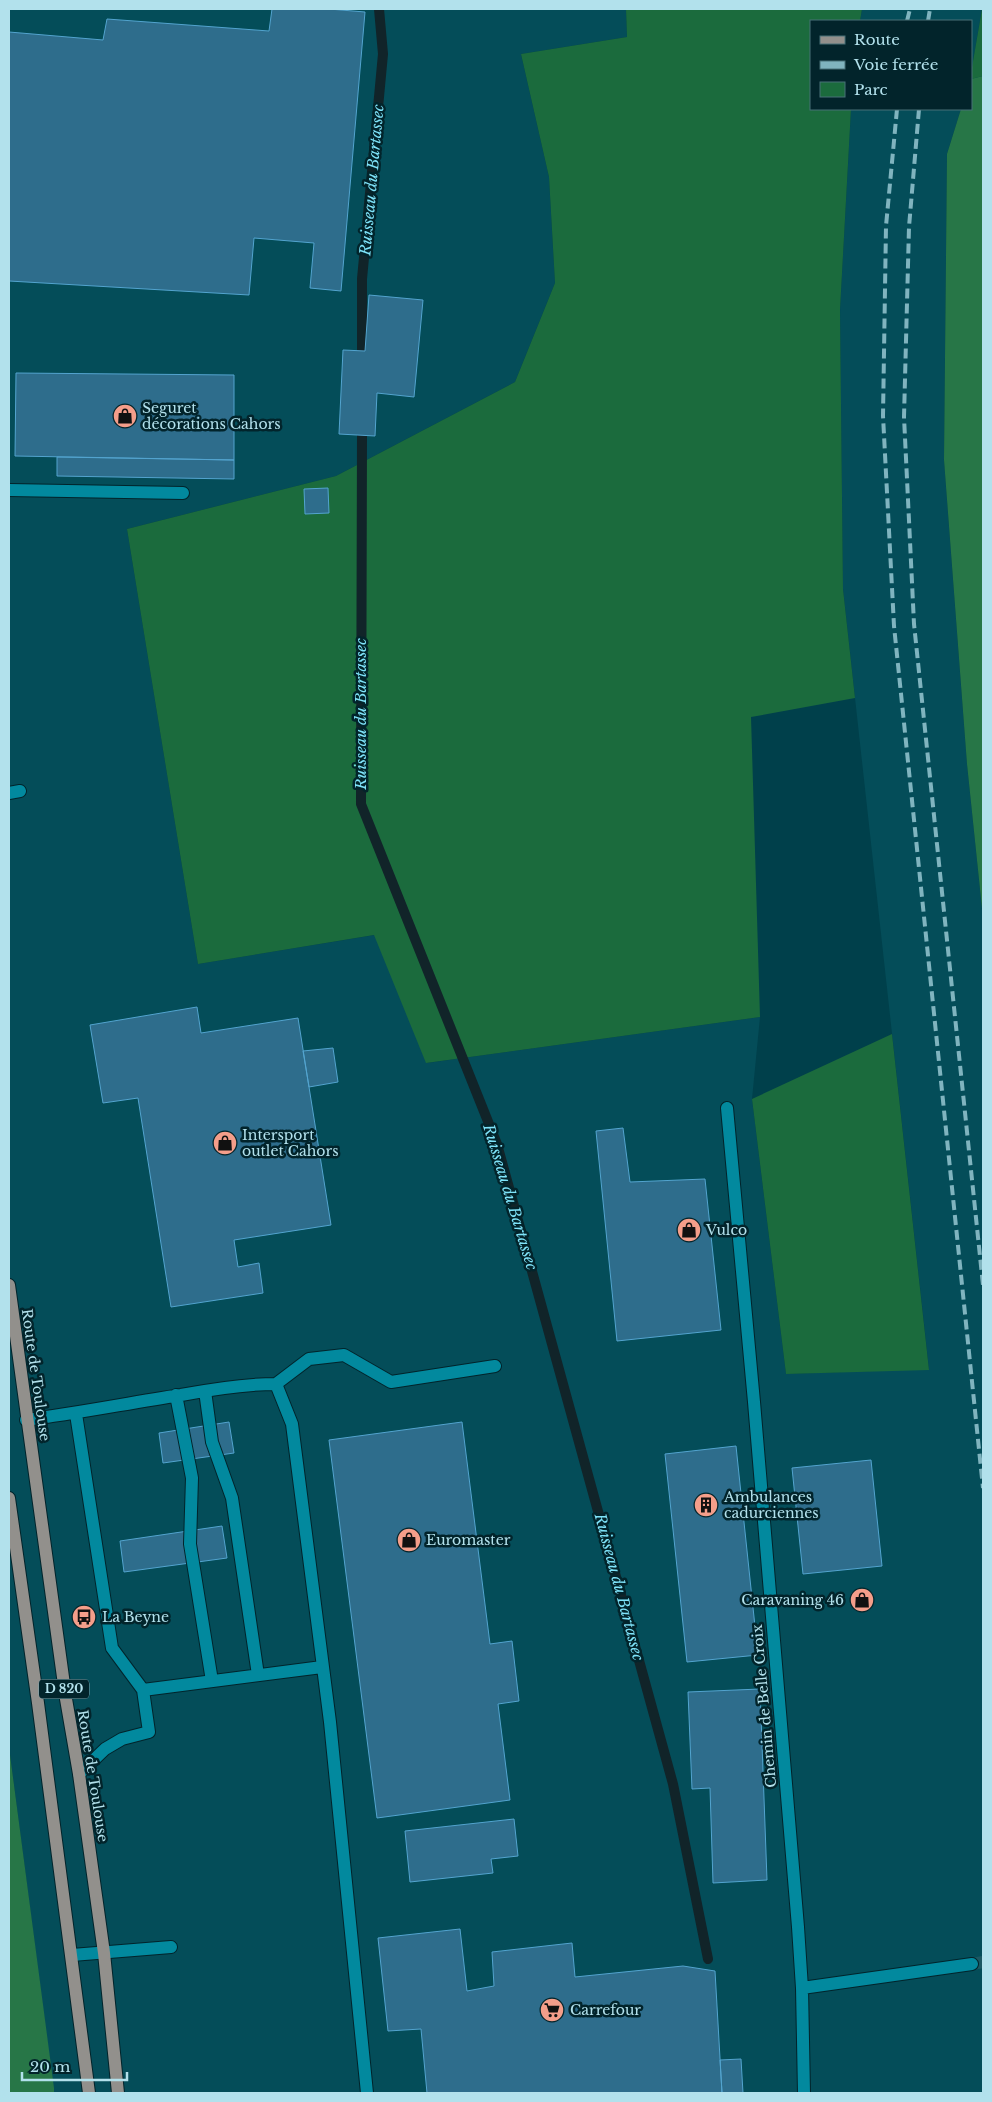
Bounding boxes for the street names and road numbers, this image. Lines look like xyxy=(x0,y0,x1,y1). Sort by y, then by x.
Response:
street label: Route de Toulouse xyxy=(18,1308,54,1442)
street label: Chemin de Belle Croix xyxy=(748,1623,780,1788)
road number: D 820 xyxy=(39,1680,89,1698)
street label: Route de Toulouse xyxy=(74,1709,112,1843)

